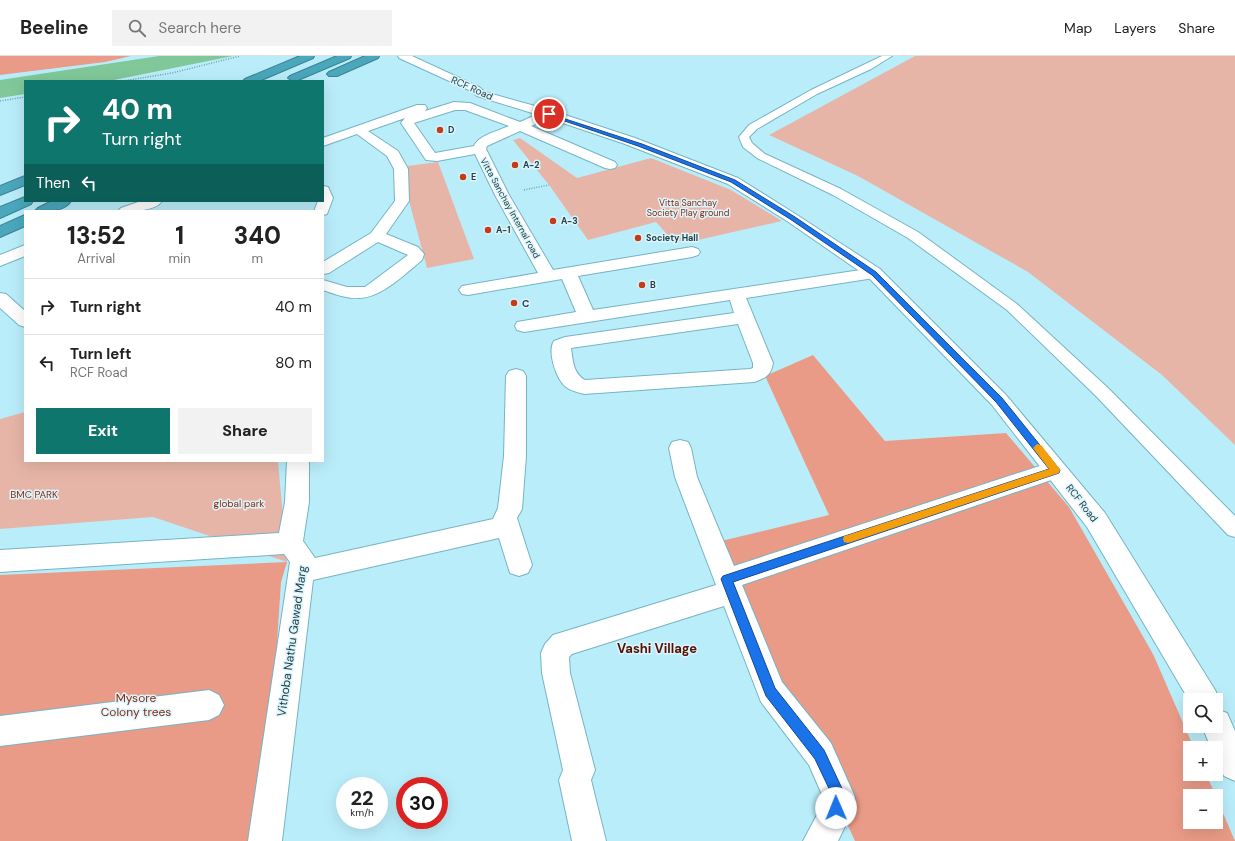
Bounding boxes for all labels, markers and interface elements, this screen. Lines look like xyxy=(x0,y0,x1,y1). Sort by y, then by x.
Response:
search box xyxy=(112,10,392,46)
text: Beeline xyxy=(20,15,88,40)
icon: search xyxy=(126,17,148,39)
text: Search here xyxy=(158,18,241,38)
text: Map xyxy=(1064,19,1092,37)
text: Layers xyxy=(1114,19,1156,37)
text: Share xyxy=(1178,19,1215,37)
street label: RCF Road xyxy=(449,73,495,103)
text: 40 m xyxy=(102,91,173,128)
icon: right xyxy=(36,96,88,148)
pin xyxy=(532,97,566,131)
icon: arrive xyxy=(538,103,560,125)
place label: D xyxy=(448,124,454,136)
marker: D xyxy=(435,125,445,135)
text: Turn right xyxy=(102,127,182,151)
street label: Vitta Sanchay Internal road xyxy=(477,156,543,261)
place label: A-2 xyxy=(523,159,540,171)
marker: A-2 xyxy=(510,160,520,170)
place label: E xyxy=(471,171,476,183)
icon: left xyxy=(78,172,100,194)
marker: E xyxy=(458,172,468,182)
text: Then xyxy=(36,173,70,193)
park label: Vitta Sanchay Society Play ground xyxy=(647,197,730,219)
place label: A-3 xyxy=(561,215,578,227)
marker: A-3 xyxy=(548,216,558,226)
text: 13:52 xyxy=(67,220,125,251)
text: 1 xyxy=(175,220,184,251)
text: 340 xyxy=(234,220,281,251)
place label: A-1 xyxy=(496,224,511,236)
marker: A-1 xyxy=(483,225,493,235)
place label: Society Hall xyxy=(646,232,698,244)
marker: Society Hall xyxy=(633,233,643,243)
text: Arrival xyxy=(77,250,115,267)
text: min xyxy=(168,250,191,267)
text: m xyxy=(252,250,263,267)
place label: B xyxy=(650,279,656,291)
marker: B xyxy=(637,280,647,290)
icon: right xyxy=(36,296,58,318)
text: Turn right xyxy=(70,297,141,317)
text: 40 m xyxy=(275,297,312,317)
place label: C xyxy=(522,297,529,310)
marker: C xyxy=(509,298,519,308)
text: Turn left xyxy=(70,344,131,364)
icon: left xyxy=(36,352,58,374)
text: 80 m xyxy=(275,353,312,373)
text: RCF Road xyxy=(70,364,128,381)
button: Exit xyxy=(36,408,170,454)
button: Share xyxy=(178,408,312,454)
street label: RCF Road xyxy=(1063,482,1101,524)
park label: BMC PARK xyxy=(10,488,58,501)
park label: global park xyxy=(214,497,264,510)
street label: Vithoba Nathu Gawad Marg xyxy=(273,564,311,718)
district label: Vashi Village xyxy=(617,640,697,657)
park label: Mysore Colony trees xyxy=(101,690,171,720)
map controls xyxy=(1183,693,1223,829)
button: search xyxy=(1183,693,1223,733)
button: + xyxy=(1183,741,1223,781)
speed limit sign: 30 xyxy=(396,777,448,829)
text: 22 xyxy=(350,785,374,811)
position arrow xyxy=(815,787,857,829)
button: − xyxy=(1183,789,1223,829)
text: km/h xyxy=(350,806,374,819)

